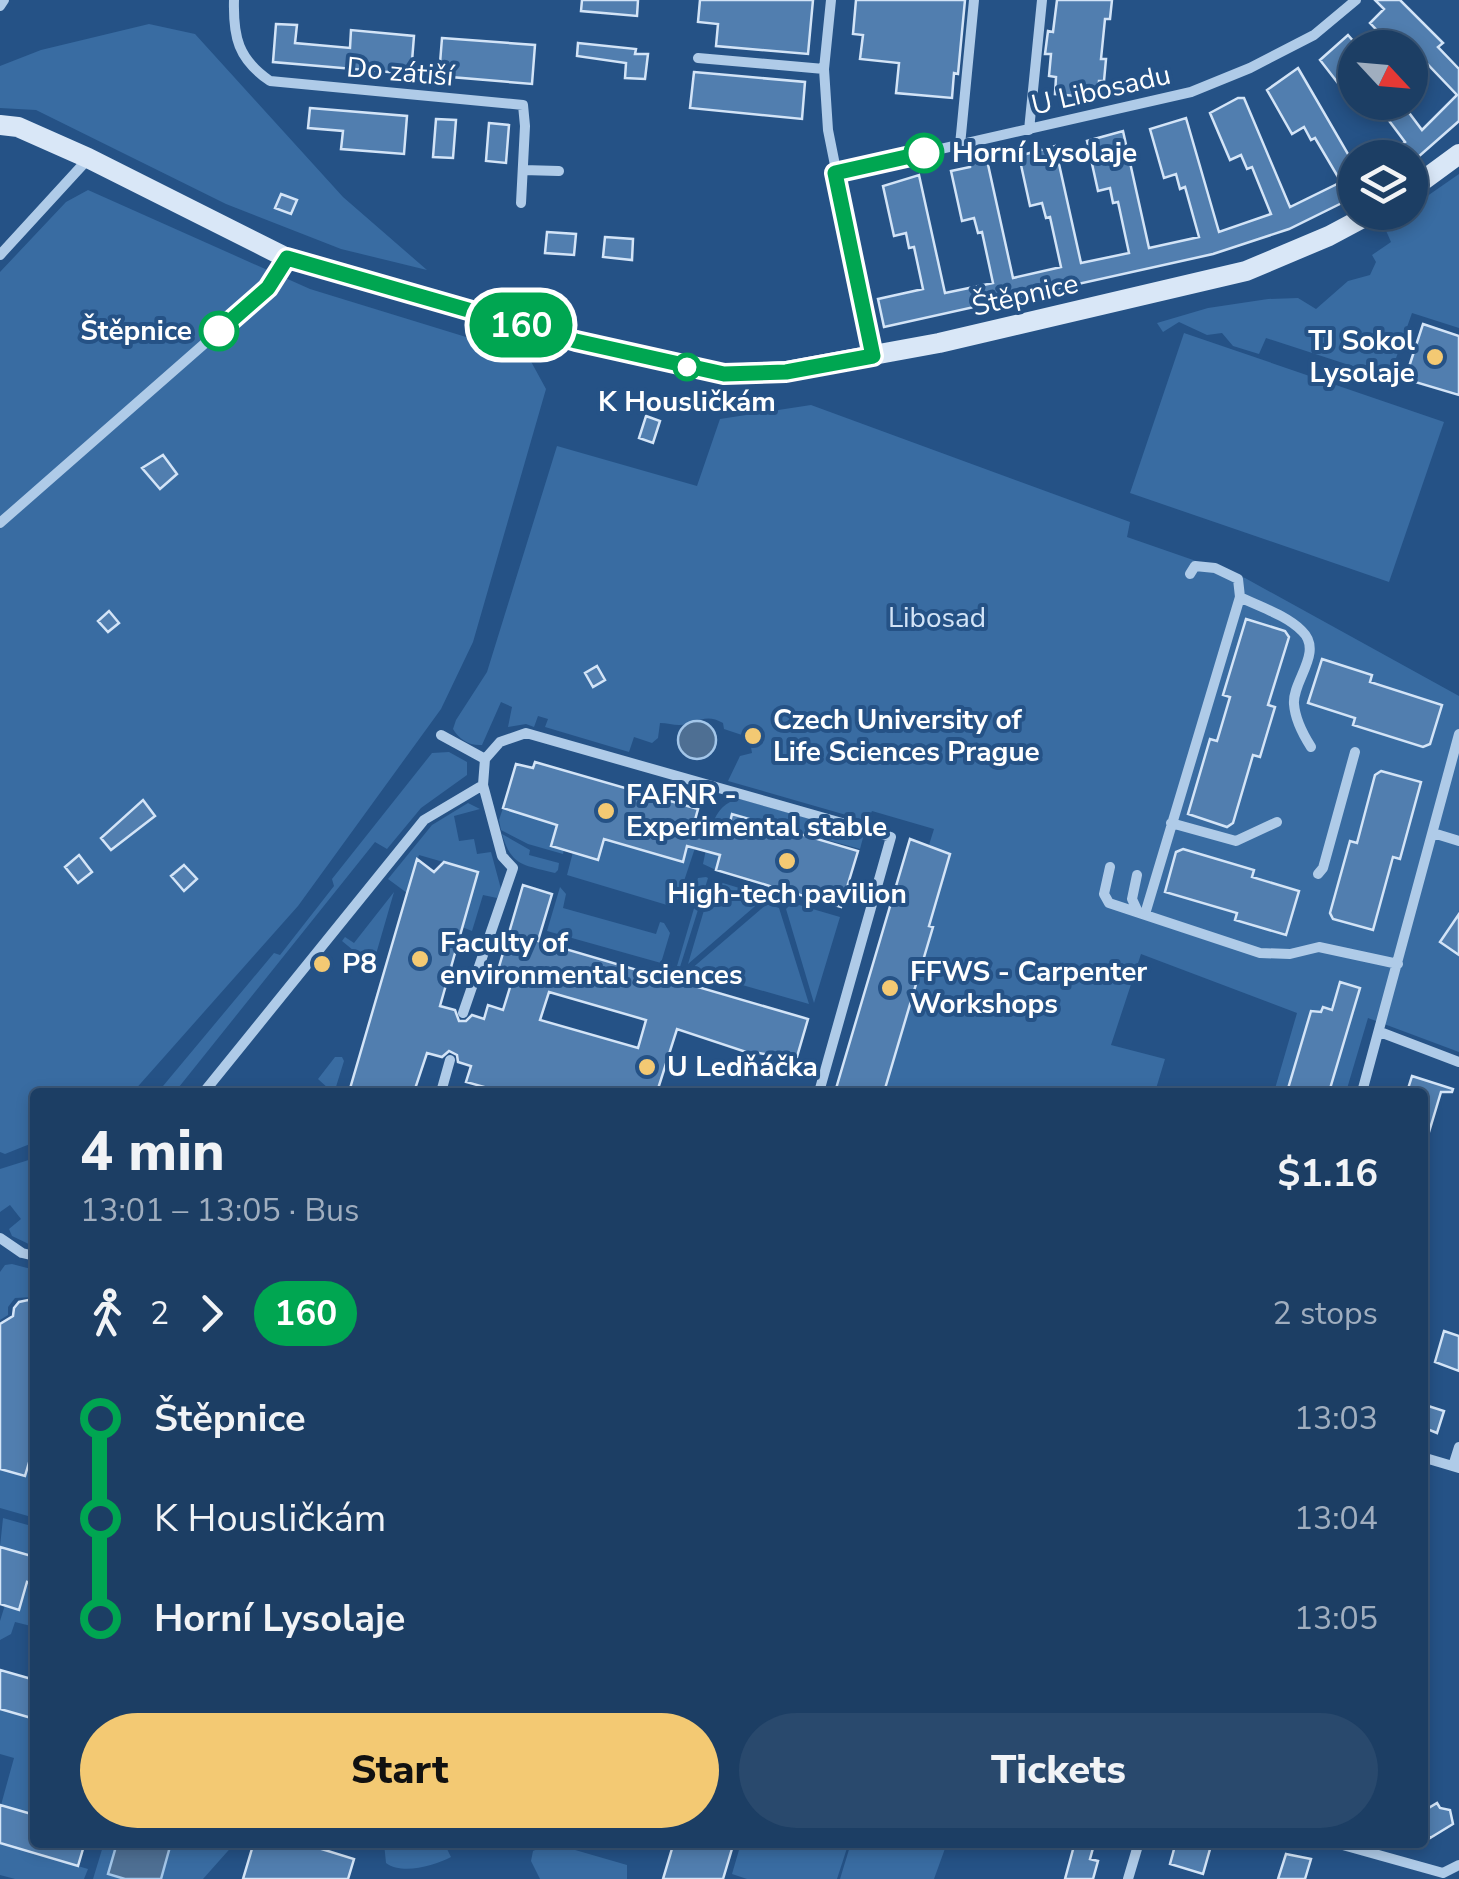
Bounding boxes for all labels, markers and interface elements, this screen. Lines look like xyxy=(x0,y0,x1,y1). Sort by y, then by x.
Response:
north arrow xyxy=(1338,30,1428,120)
map controls xyxy=(1338,30,1428,230)
street label: Do zátiší xyxy=(345,48,457,96)
street label: U Libosadu xyxy=(1028,56,1174,124)
marker: Horní Lysolaje xyxy=(905,134,943,172)
place label: Horní Lysolaje xyxy=(952,134,1137,172)
button: layers xyxy=(1338,140,1428,230)
street label: Štěpnice xyxy=(968,264,1082,326)
line badge: 160 xyxy=(464,292,578,358)
text: 160 xyxy=(489,302,553,349)
place label: Štěpnice xyxy=(80,312,192,350)
marker: Štěpnice xyxy=(200,312,238,350)
place label: TJ Sokol Lysolaje xyxy=(1308,322,1415,392)
marker: TJ Sokol Lysolaje xyxy=(1424,346,1446,368)
marker: K Housličkám xyxy=(674,354,700,380)
place label: K Housličkám xyxy=(598,383,776,421)
park label: Libosad xyxy=(888,599,986,637)
place label: Czech University of Life Sciences Prague xyxy=(773,701,1040,771)
marker: Czech University of Life Sciences Prague xyxy=(742,725,764,747)
place label: FAFNR - Experimental stable xyxy=(626,776,887,846)
marker: FAFNR - Experimental stable xyxy=(595,800,617,822)
marker: High-tech pavilion xyxy=(776,850,798,872)
place label: High-tech pavilion xyxy=(667,875,907,913)
place label: Faculty of environmental sciences xyxy=(440,924,743,994)
place label: P8 xyxy=(342,945,377,983)
marker: Faculty of environmental sciences xyxy=(409,948,431,970)
marker: P8 xyxy=(311,953,333,975)
place label: FFWS - Carpenter Workshops xyxy=(910,953,1147,1023)
marker: FFWS - Carpenter Workshops xyxy=(879,977,901,999)
place label: U Ledňáčka xyxy=(667,1048,818,1086)
marker: U Ledňáčka xyxy=(636,1056,658,1078)
text: 4 min xyxy=(80,1114,225,1189)
text: $1.16 xyxy=(1277,1148,1378,1199)
text: 13:01 – 13:05 · Bus xyxy=(80,1189,359,1232)
icon: walk xyxy=(80,1286,135,1341)
icon: forward xyxy=(184,1286,239,1341)
text: 160 xyxy=(274,1290,337,1337)
text: 2 xyxy=(150,1292,169,1335)
text: 2 stops xyxy=(1272,1292,1378,1335)
text: Štěpnice xyxy=(154,1393,306,1444)
text: 13:03 xyxy=(1294,1397,1378,1440)
text: K Housličkám xyxy=(154,1493,386,1544)
text: 13:04 xyxy=(1294,1497,1378,1540)
text: Horní Lysolaje xyxy=(154,1593,405,1644)
text: 13:05 xyxy=(1294,1597,1378,1640)
button: Start xyxy=(80,1713,719,1828)
button: Tickets xyxy=(739,1713,1378,1828)

